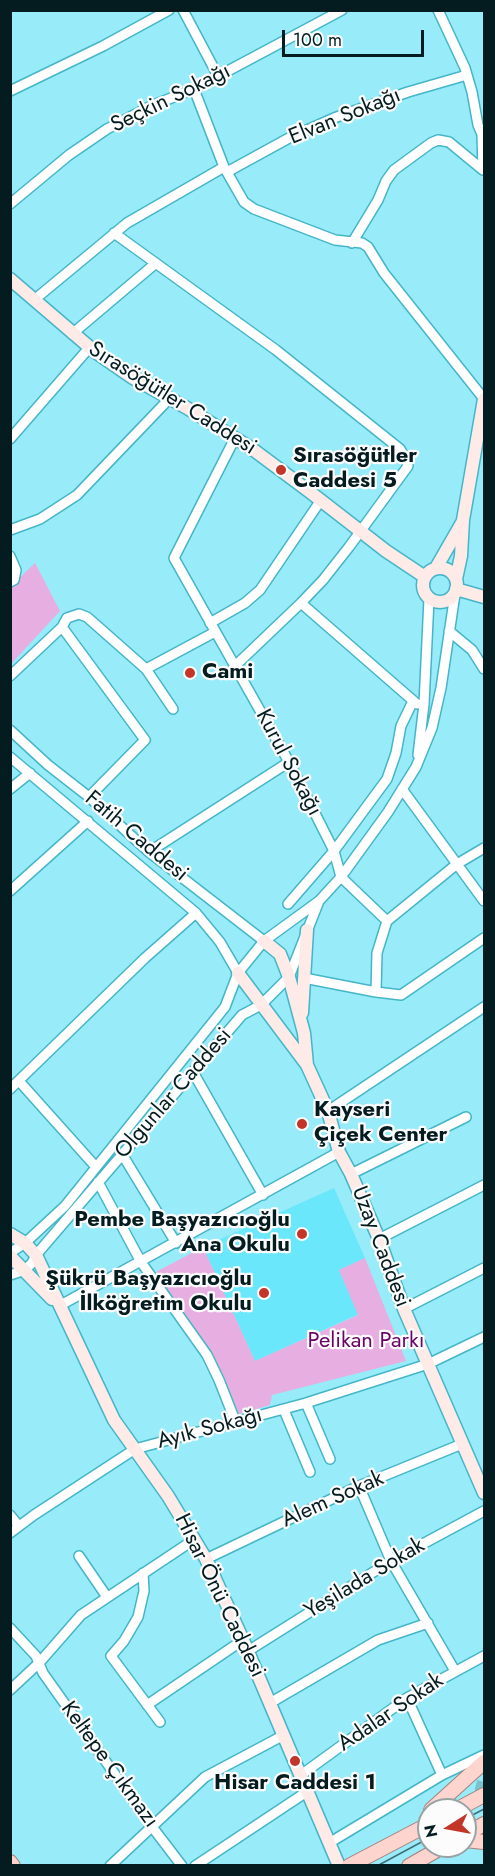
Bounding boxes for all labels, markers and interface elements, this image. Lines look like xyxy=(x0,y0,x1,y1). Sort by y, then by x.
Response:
scale bar xyxy=(285,18,428,56)
text: 100 m xyxy=(293,27,342,53)
street label: Seçkin Sokağı xyxy=(107,59,235,139)
street label: Elvan Sokağı xyxy=(285,83,405,151)
street label: Sırasöğütler Caddesi xyxy=(83,337,261,461)
place label: Sırasöğütler Caddesi 5 xyxy=(293,444,417,496)
marker: Sırasöğütler Caddesi 5 xyxy=(274,463,288,477)
place label: Cami xyxy=(202,660,253,686)
marker: Cami xyxy=(183,666,197,680)
street label: Kurul Sokağı xyxy=(249,705,327,821)
street label: Fatih Caddesi xyxy=(79,786,193,888)
street label: Olgunlar Caddesi xyxy=(110,1023,238,1165)
place label: Kayseri Çiçek Center xyxy=(314,1098,448,1150)
marker: Kayseri Çiçek Center xyxy=(295,1117,309,1131)
street label: Uzay Caddesi xyxy=(345,1183,415,1311)
place label: Pembe Başyazıcıoğlu Ana Okulu xyxy=(74,1208,290,1260)
marker: Pembe Başyazıcıoğlu Ana Okulu xyxy=(295,1227,309,1241)
place label: Şükrü Başyazıcıoğlu İlköğretim Okulu xyxy=(45,1267,252,1318)
marker: Şükrü Başyazıcıoğlu İlköğretim Okulu xyxy=(257,1286,271,1300)
park label: Pelikan Parkı xyxy=(308,1329,424,1355)
street label: Ayık Sokağı xyxy=(155,1402,265,1456)
street label: Alem Sokak xyxy=(278,1466,388,1534)
street label: Hisar Önü Caddesi xyxy=(168,1510,270,1682)
street label: Yeşilada Sokak xyxy=(300,1533,430,1625)
street label: Adalar Sokak xyxy=(333,1668,449,1758)
street label: Keltepe Çıkmazı xyxy=(54,1697,164,1833)
marker: Hisar Caddesi 1 xyxy=(288,1754,302,1768)
place label: Hisar Caddesi 1 xyxy=(214,1771,376,1797)
north arrow xyxy=(417,1798,477,1858)
text: N xyxy=(418,1823,443,1840)

